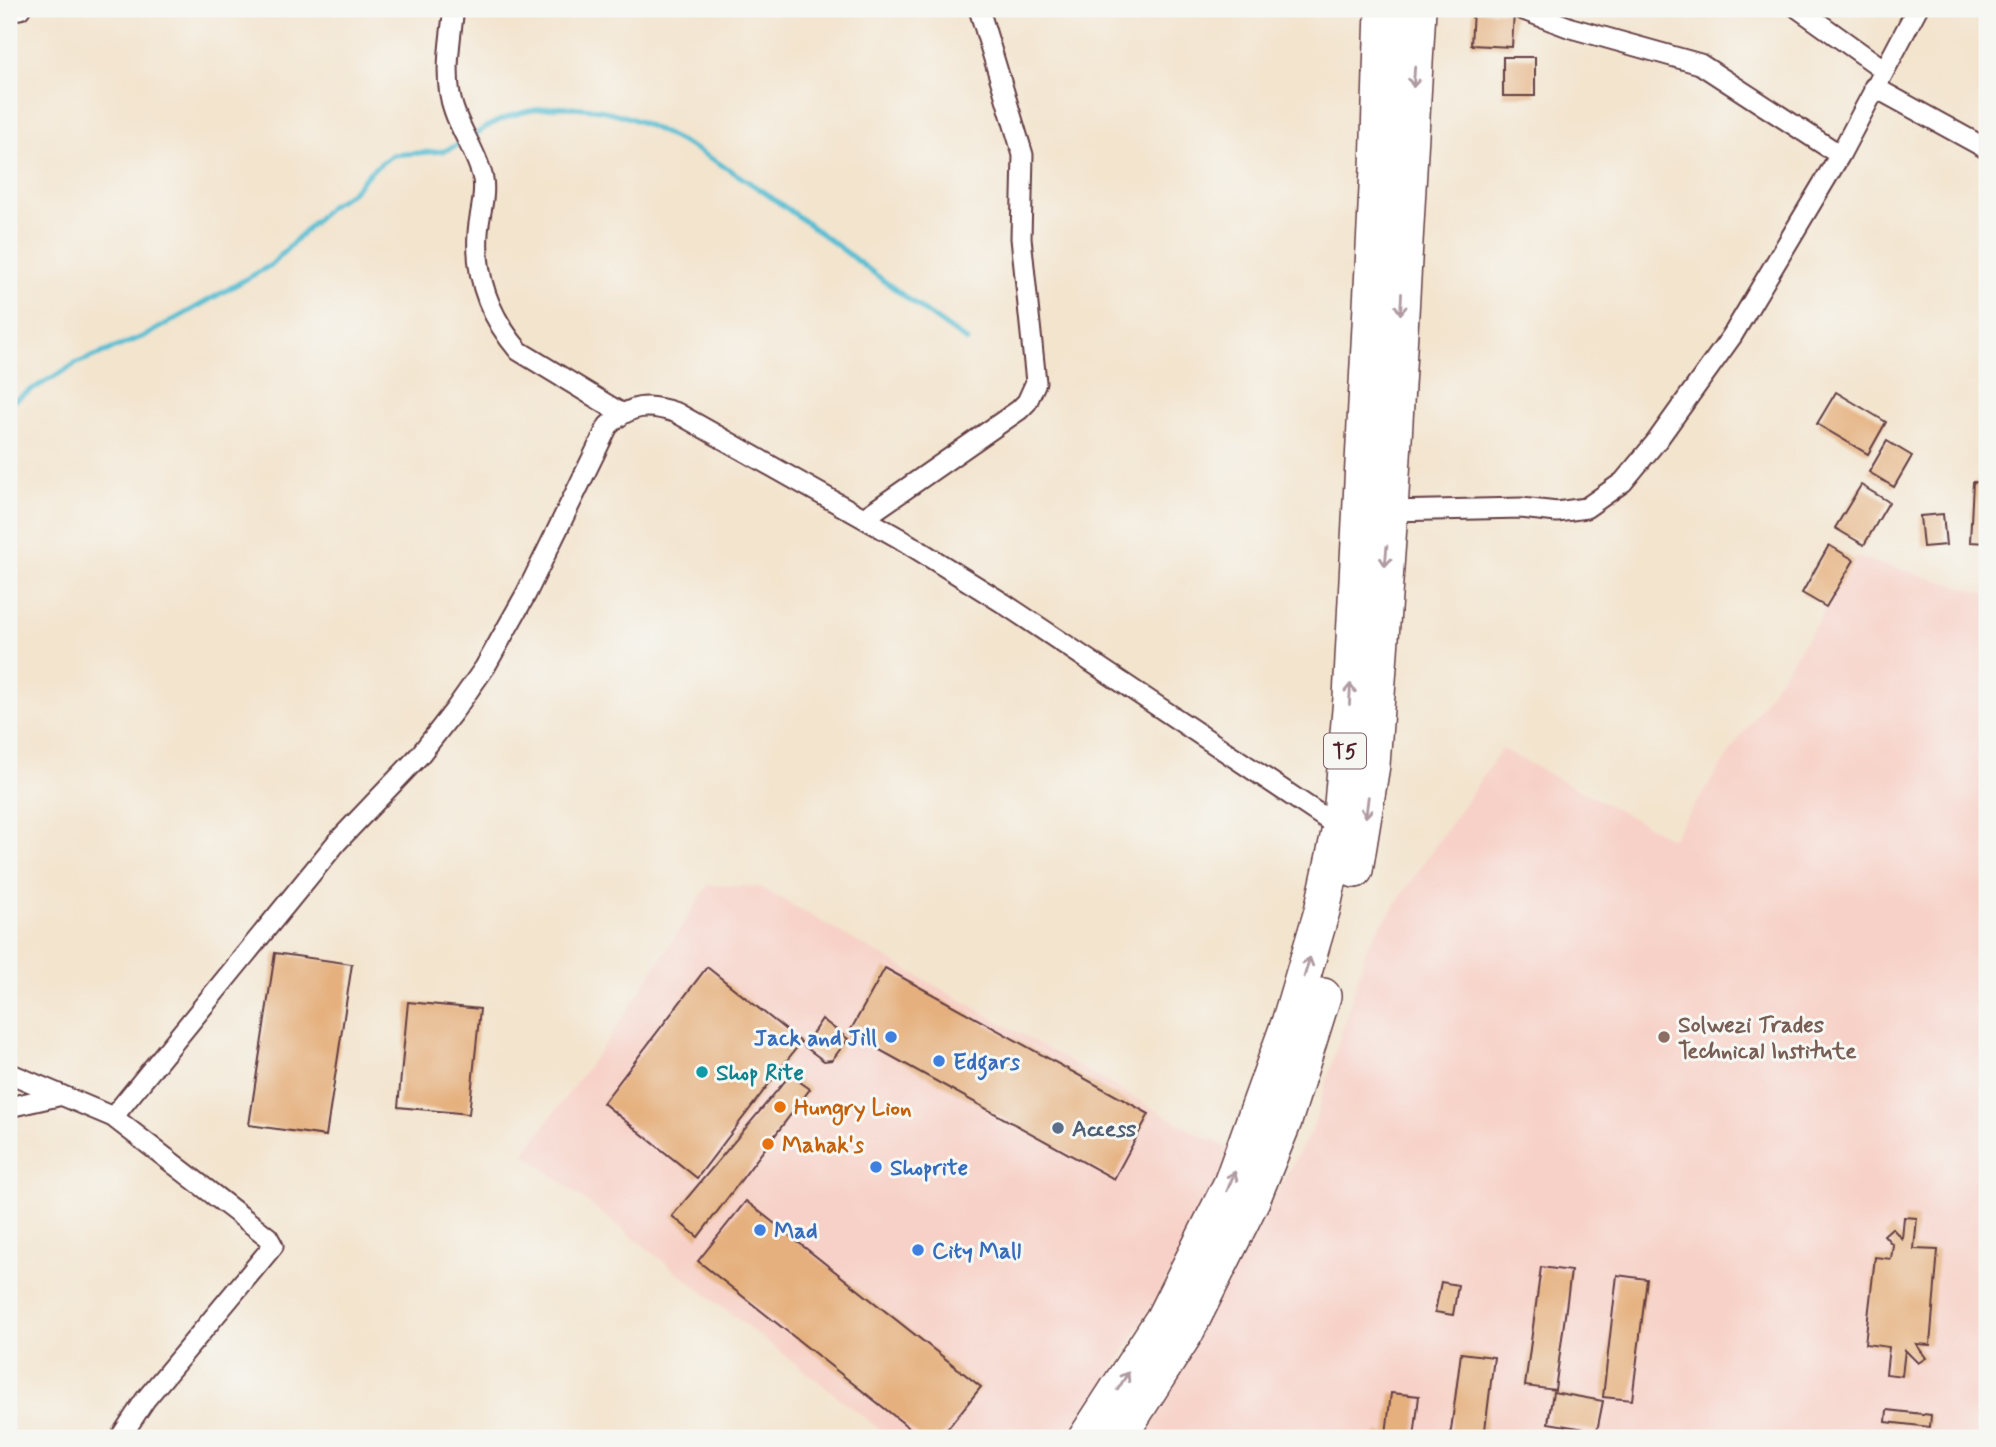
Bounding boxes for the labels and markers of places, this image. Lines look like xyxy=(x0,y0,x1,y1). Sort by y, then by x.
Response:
place label: Solwezi Trades Technical Institute xyxy=(1678,1011,1857,1067)
place label: Jack and Jill xyxy=(754,1024,877,1054)
marker: Jack and Jill xyxy=(883,1029,899,1045)
marker: Solwezi Trades Technical Institute xyxy=(1656,1029,1672,1045)
place label: Edgars xyxy=(953,1048,1021,1081)
marker: Edgars xyxy=(931,1053,947,1069)
place label: Shop Rite xyxy=(716,1059,804,1089)
marker: Shop Rite xyxy=(694,1064,710,1080)
place label: Hungry Lion xyxy=(794,1094,912,1126)
marker: Hungry Lion xyxy=(772,1099,788,1115)
place label: Access xyxy=(1072,1115,1137,1145)
marker: Access xyxy=(1050,1120,1066,1136)
place label: Mahak's xyxy=(782,1131,865,1161)
marker: Mahak's xyxy=(760,1136,776,1152)
place label: Shoprite xyxy=(890,1154,968,1184)
marker: Shoprite xyxy=(868,1159,884,1175)
place label: Mad xyxy=(774,1217,818,1247)
marker: Mad xyxy=(752,1222,768,1238)
place label: City Mall xyxy=(932,1237,1022,1267)
marker: City Mall xyxy=(910,1242,926,1258)

